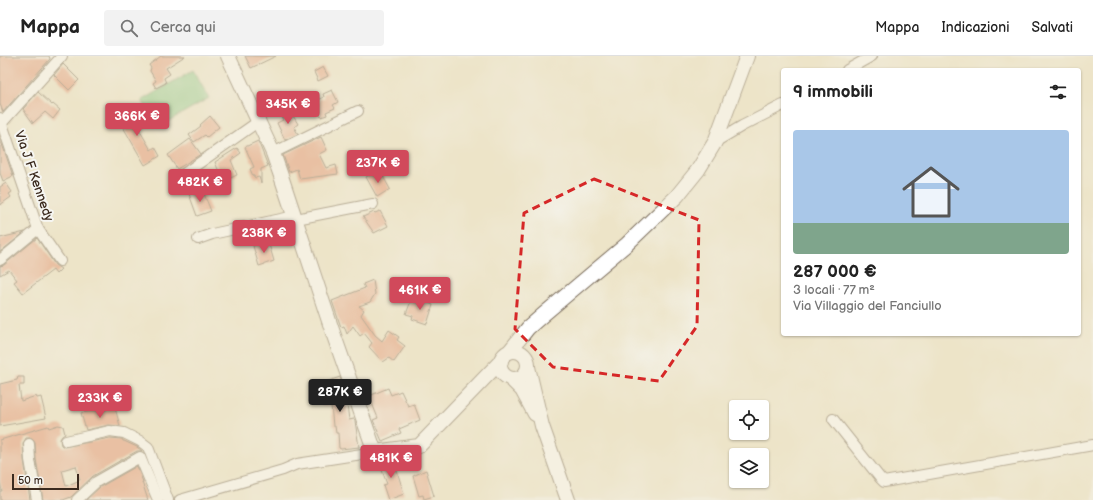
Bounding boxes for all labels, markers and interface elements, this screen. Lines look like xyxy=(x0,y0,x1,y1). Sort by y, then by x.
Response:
search box xyxy=(104,10,384,46)
text: Mappa xyxy=(20,16,80,39)
icon: search xyxy=(118,17,140,39)
text: Cerca qui xyxy=(150,18,216,37)
text: Mappa xyxy=(875,19,919,36)
text: Indicazioni xyxy=(941,19,1009,36)
text: Salvati xyxy=(1031,19,1073,36)
icon: filters xyxy=(1047,81,1069,103)
text: 9 immobili xyxy=(793,82,873,102)
pin: 345K € xyxy=(255,91,321,125)
text: 345K € xyxy=(266,96,310,112)
pin: 366K € xyxy=(104,103,170,137)
text: 366K € xyxy=(114,108,160,124)
street label: Via J F Kennedy xyxy=(11,129,57,223)
pin: 237K € xyxy=(345,150,411,184)
text: 237K € xyxy=(356,155,400,171)
icon: home xyxy=(895,156,967,228)
pin: 482K € xyxy=(167,169,233,203)
text: 482K € xyxy=(177,174,223,190)
pin: 238K € xyxy=(231,220,297,254)
text: 238K € xyxy=(241,225,287,241)
text: 287 000 € xyxy=(793,262,877,282)
pin: 461K € xyxy=(387,277,453,311)
text: 461K € xyxy=(398,282,442,298)
text: 3 locali · 77 m² xyxy=(793,282,875,298)
text: Via Villaggio del Fanciullo xyxy=(793,298,942,314)
pin: 287K € xyxy=(307,379,373,413)
text: 287K € xyxy=(318,384,362,400)
pin: 233K € xyxy=(67,385,133,419)
text: 233K € xyxy=(78,390,122,406)
map controls xyxy=(729,400,769,488)
button: locate xyxy=(729,400,769,440)
pin: 481K € xyxy=(358,445,424,479)
button: layers xyxy=(729,448,769,488)
text: 481K € xyxy=(369,450,413,466)
scale bar xyxy=(12,472,79,491)
text: 50 m xyxy=(18,474,43,487)

